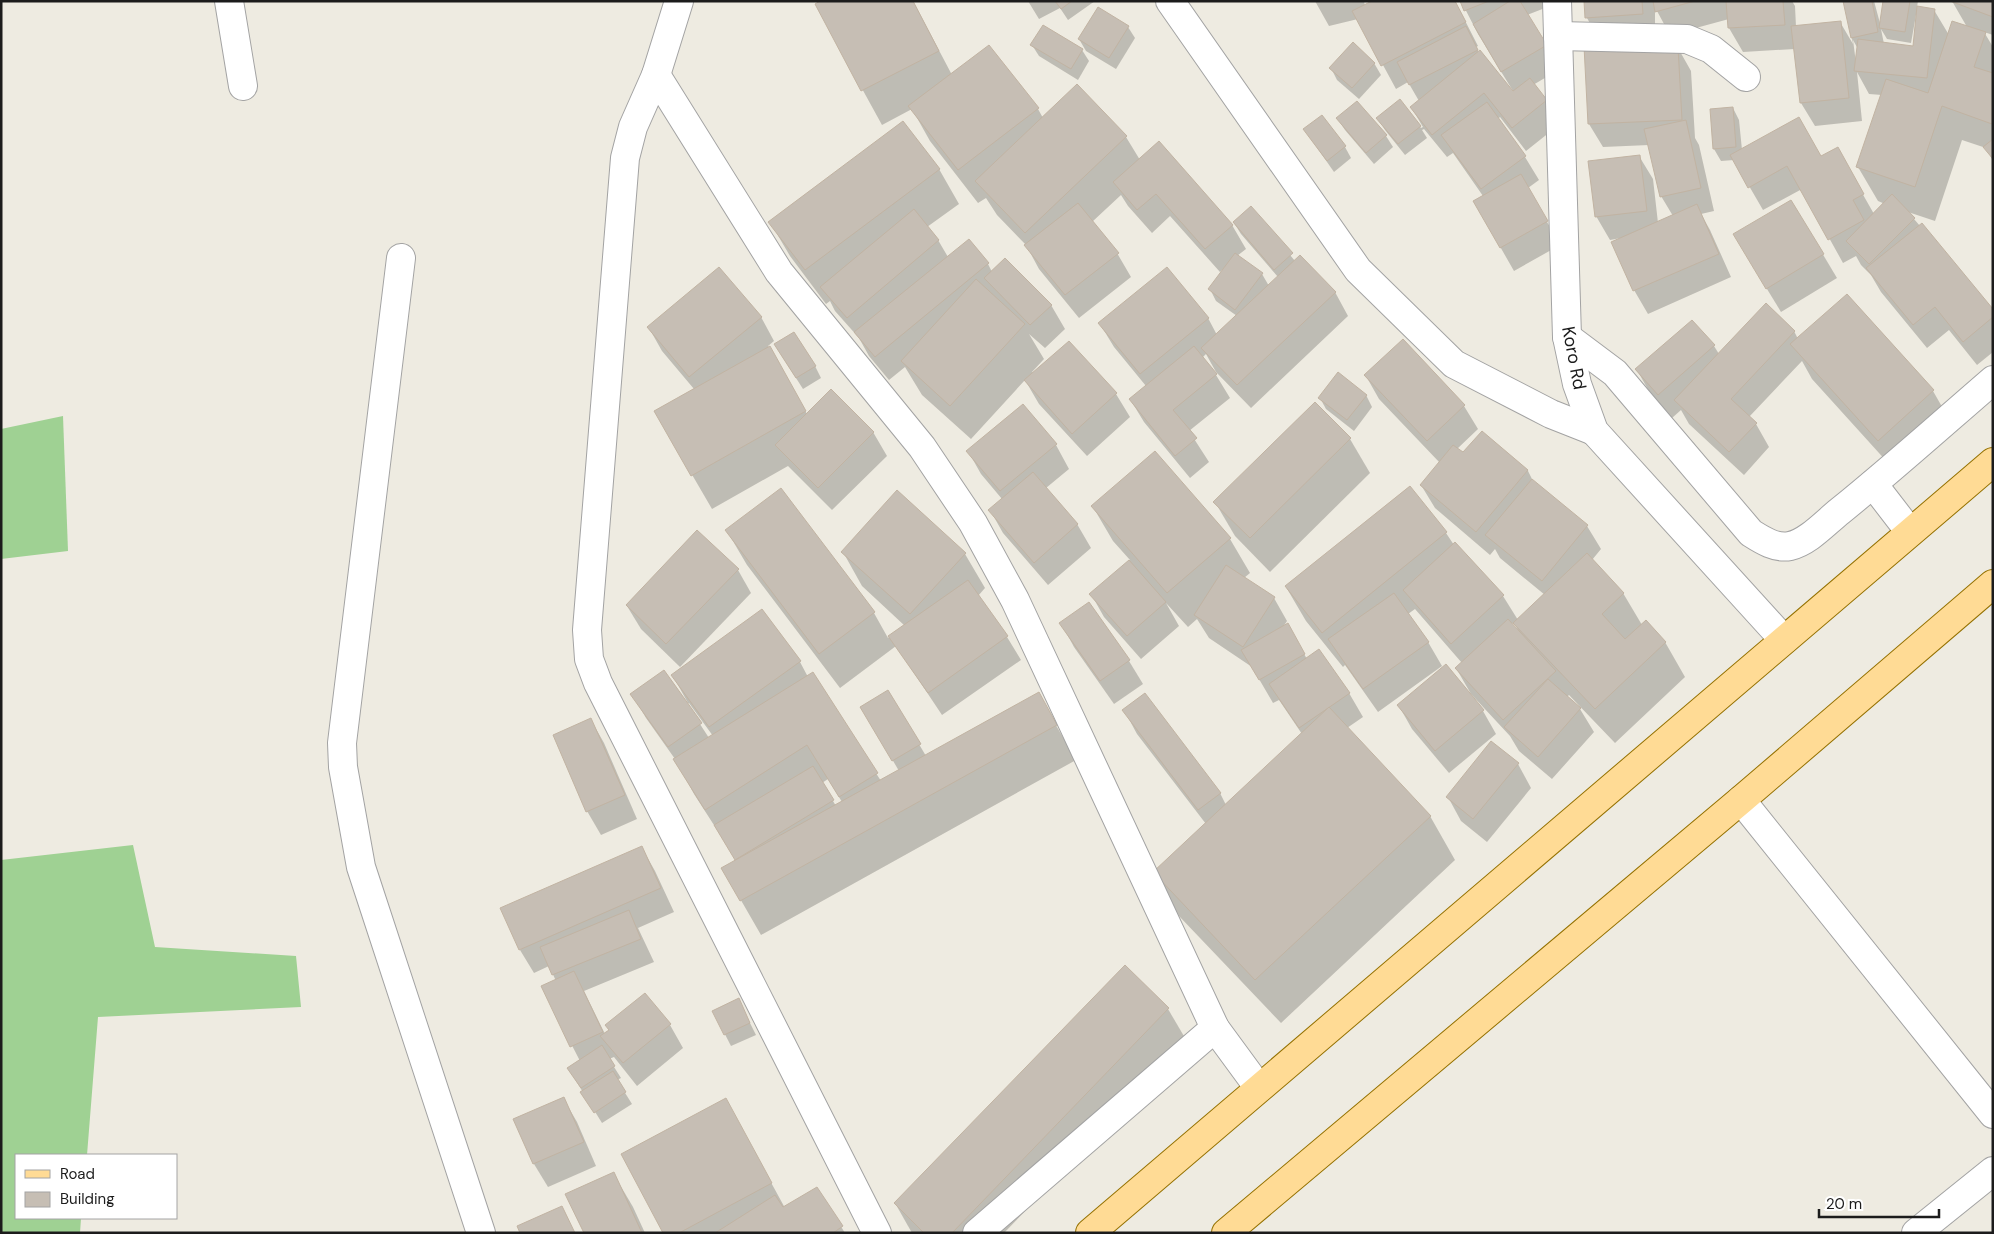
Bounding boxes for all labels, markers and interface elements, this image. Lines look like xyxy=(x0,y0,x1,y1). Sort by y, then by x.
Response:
street label: Koro Rd xyxy=(1556,324,1592,392)
legend xyxy=(15,1154,178,1219)
text: Road xyxy=(60,1164,95,1184)
scale bar xyxy=(1819,1186,1939,1218)
text: Building xyxy=(60,1189,115,1209)
text: 20 m xyxy=(1826,1194,1862,1214)

